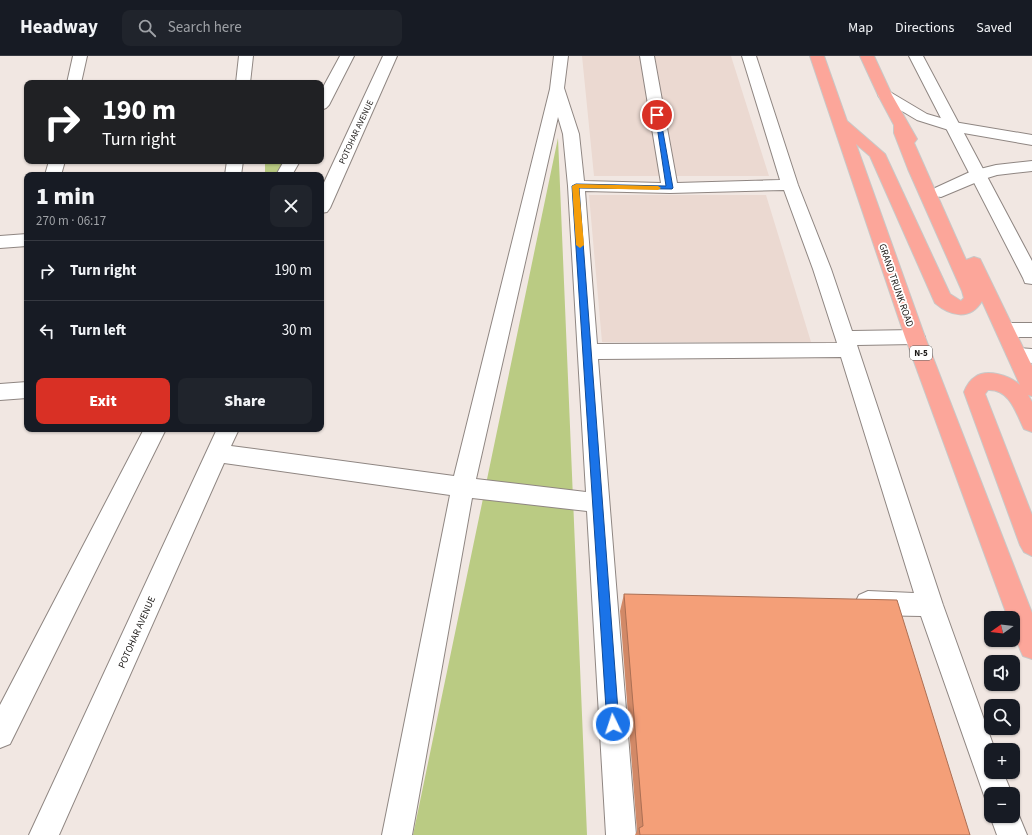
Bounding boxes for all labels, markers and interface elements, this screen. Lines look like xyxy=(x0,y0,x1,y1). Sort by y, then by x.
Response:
search box xyxy=(122,10,402,46)
text: Headway xyxy=(20,14,98,41)
icon: search xyxy=(136,17,158,39)
text: Search here xyxy=(168,17,242,38)
text: Map xyxy=(848,18,873,38)
text: Directions xyxy=(895,18,954,38)
text: Saved xyxy=(976,18,1012,38)
text: 190 m xyxy=(102,90,176,130)
icon: right xyxy=(36,96,88,148)
street label: POTOHAR AVENUE xyxy=(336,98,377,167)
pin xyxy=(640,98,674,132)
icon: arrive xyxy=(646,104,668,126)
text: Turn right xyxy=(102,127,176,152)
text: 1 min xyxy=(36,179,95,214)
button: close xyxy=(270,185,312,227)
text: 270 m · 06:17 xyxy=(36,212,106,230)
street label: GRAND TRUNK ROAD xyxy=(875,242,917,329)
icon: right xyxy=(36,260,58,282)
text: Turn right xyxy=(70,260,136,281)
text: 190 m xyxy=(274,260,312,281)
icon: left xyxy=(36,320,58,342)
text: Turn left xyxy=(70,320,126,341)
text: 30 m xyxy=(282,320,312,341)
road number: N-5 xyxy=(910,346,932,360)
button: Exit xyxy=(36,378,170,424)
button: Share xyxy=(178,378,312,424)
street label: POTOHAR AVENUE xyxy=(115,594,159,671)
north arrow xyxy=(984,611,1020,647)
map controls xyxy=(984,611,1020,823)
button: sound xyxy=(984,655,1020,691)
button: search xyxy=(984,699,1020,735)
position arrow xyxy=(592,703,634,745)
button: + xyxy=(984,743,1020,779)
button: − xyxy=(984,787,1020,823)

